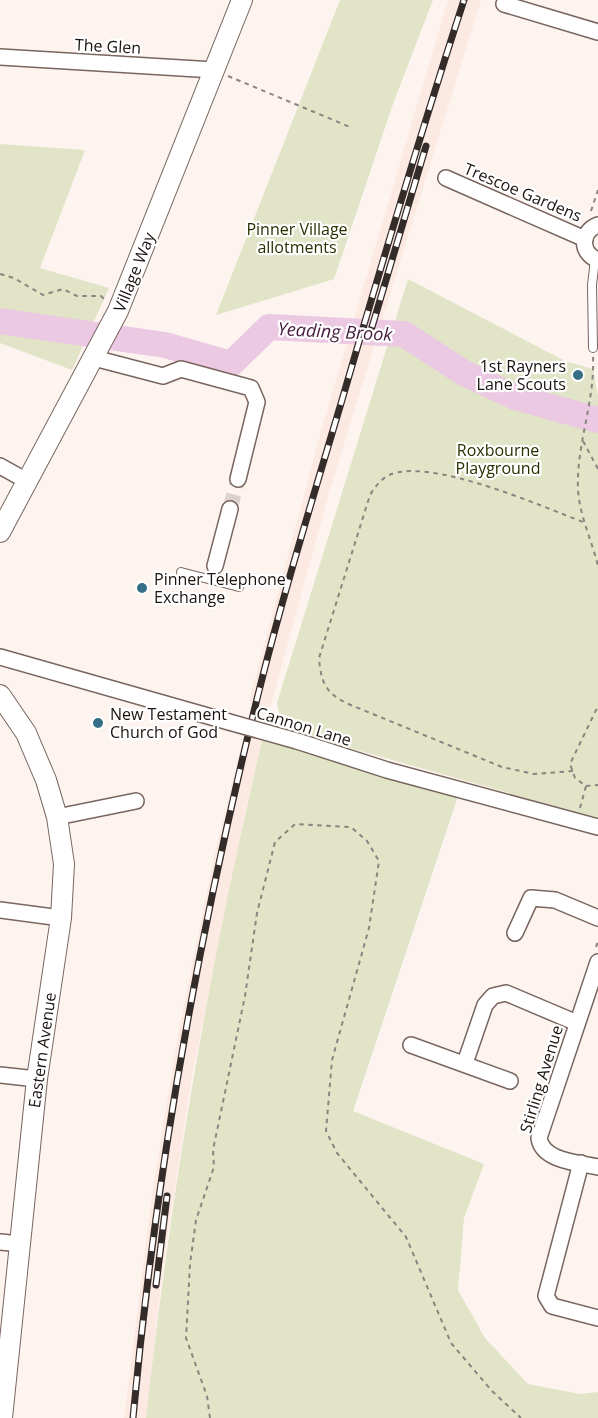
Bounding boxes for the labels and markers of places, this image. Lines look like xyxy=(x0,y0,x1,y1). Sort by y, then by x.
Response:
place label: 1st Rayners Lane Scouts xyxy=(477,355,566,395)
marker: 1st Rayners Lane Scouts xyxy=(571,368,585,382)
place label: Pinner Telephone Exchange xyxy=(154,568,286,608)
marker: Pinner Telephone Exchange xyxy=(135,581,149,595)
place label: New Testament Church of God xyxy=(110,703,227,743)
marker: New Testament Church of God xyxy=(91,716,105,730)

